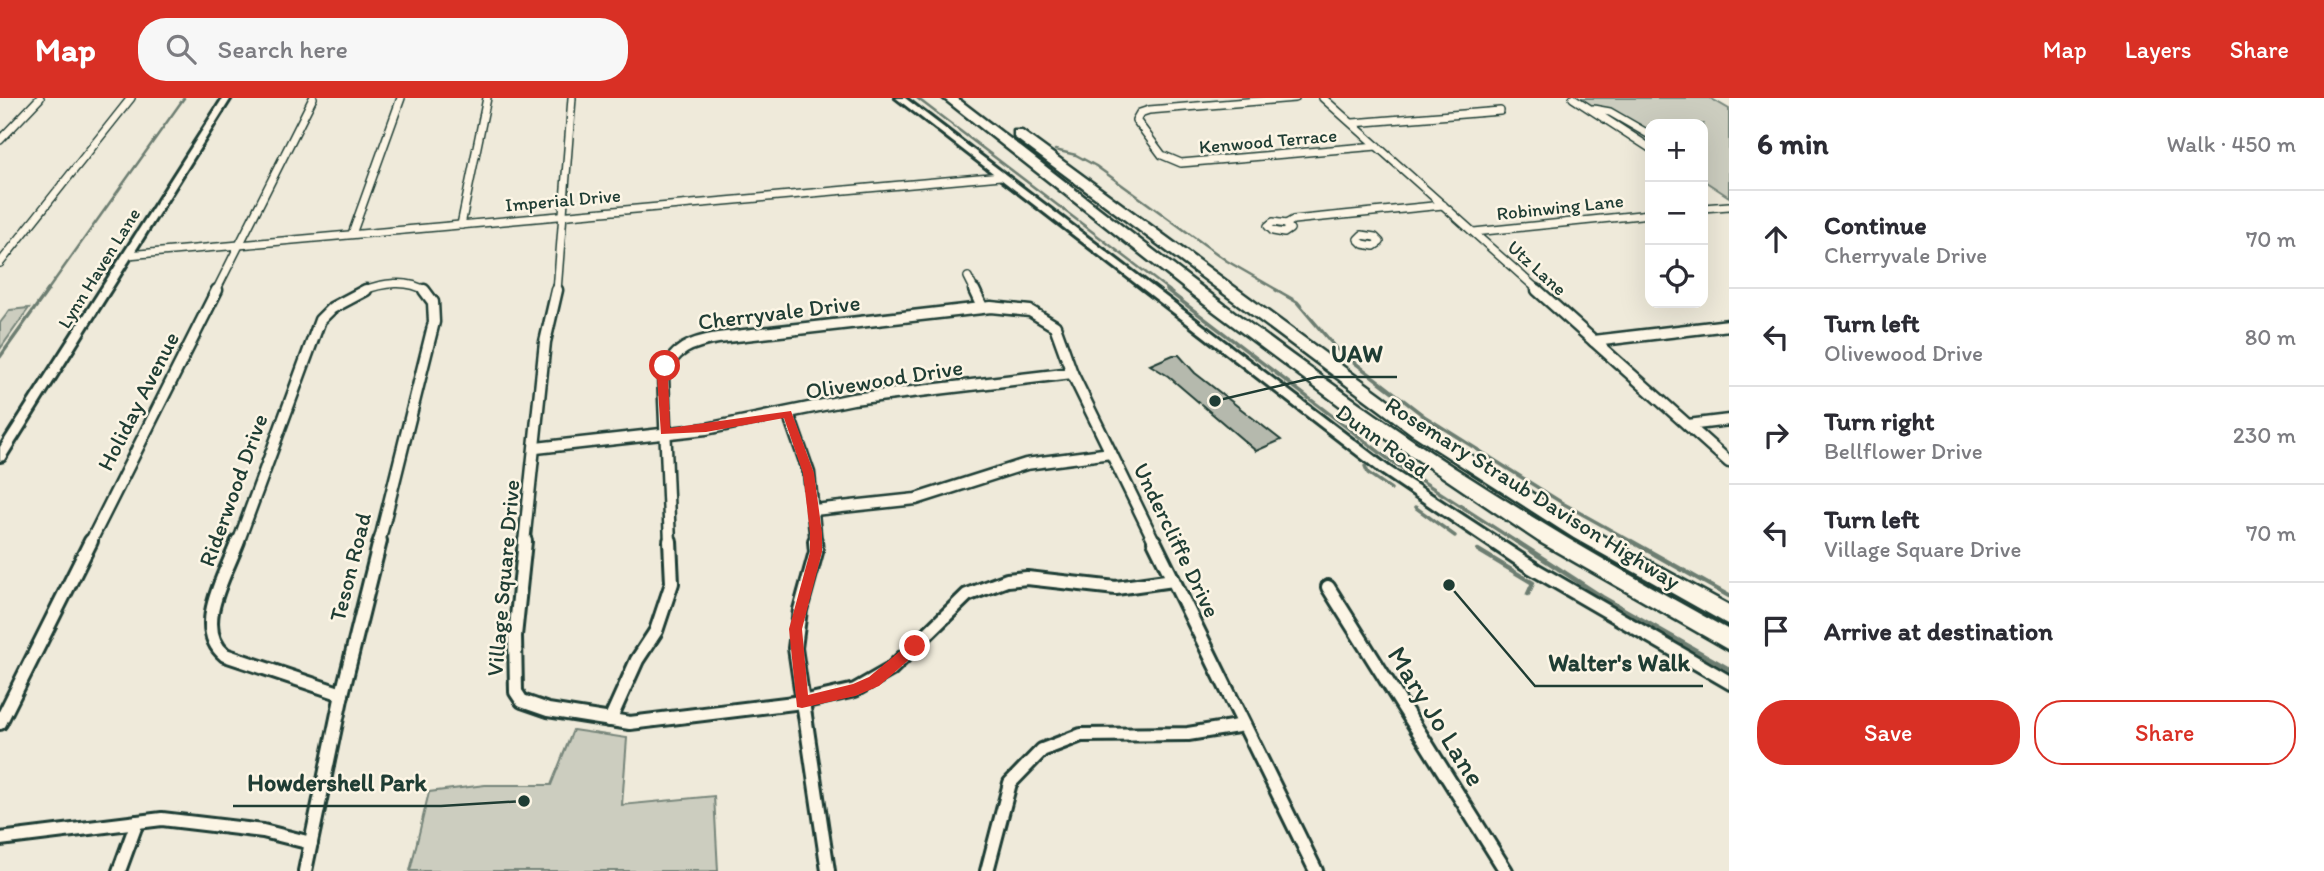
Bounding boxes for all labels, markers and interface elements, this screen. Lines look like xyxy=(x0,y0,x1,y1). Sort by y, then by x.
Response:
search box xyxy=(138,18,628,81)
text: Map xyxy=(35,30,96,69)
icon: search xyxy=(162,30,200,68)
text: Search here xyxy=(218,33,348,65)
text: Map xyxy=(2043,35,2087,64)
text: Layers xyxy=(2125,35,2192,64)
text: Share xyxy=(2230,35,2289,64)
map controls xyxy=(1645,119,1708,308)
button: + xyxy=(1645,119,1708,182)
street label: Kenwood Terrace xyxy=(1198,124,1338,158)
text: 6 min xyxy=(1757,125,1829,162)
text: Walk · 450 m xyxy=(2166,130,2296,158)
button: − xyxy=(1645,182,1708,245)
street label: Imperial Drive xyxy=(504,183,622,217)
street label: Robinwing Lane xyxy=(1495,189,1625,225)
street label: Lynn Haven Lane xyxy=(53,203,145,333)
text: Continue xyxy=(1824,209,1927,241)
icon: ahead xyxy=(1757,220,1795,258)
text: 70 m xyxy=(2246,225,2296,253)
street label: Utz Lane xyxy=(1503,235,1571,301)
text: Cherryvale Drive xyxy=(1824,241,1987,269)
button: locate xyxy=(1645,245,1708,308)
street label: Cherryvale Drive xyxy=(696,288,862,336)
text: Turn left xyxy=(1824,307,1920,339)
icon: left xyxy=(1757,318,1795,356)
text: 80 m xyxy=(2245,323,2296,351)
street label: Holiday Avenue xyxy=(91,327,185,475)
callout: UAW xyxy=(1317,332,1397,377)
text: UAW xyxy=(1331,339,1383,368)
text: Olivewood Drive xyxy=(1824,339,1983,367)
route start xyxy=(649,350,680,381)
street label: Olivewood Drive xyxy=(803,353,965,405)
street label: Rosemary Straub Davison Highway xyxy=(1380,390,1686,596)
street label: Dunn Road xyxy=(1331,398,1436,485)
text: Turn right xyxy=(1824,405,1935,437)
street label: Riderwood Drive xyxy=(192,410,274,570)
icon: right xyxy=(1757,416,1795,454)
text: 230 m xyxy=(2233,421,2296,449)
text: Bellflower Drive xyxy=(1824,437,1983,465)
street label: Undercliffe Drive xyxy=(1127,458,1227,622)
street label: Village Square Drive xyxy=(480,478,526,678)
text: Turn left xyxy=(1824,503,1920,535)
street label: Teson Road xyxy=(323,509,377,624)
icon: left xyxy=(1757,514,1795,552)
text: 70 m xyxy=(2246,519,2296,547)
text: Village Square Drive xyxy=(1824,535,2021,563)
icon: arrive xyxy=(1757,612,1795,650)
text: Arrive at destination xyxy=(1824,615,2053,647)
route end xyxy=(899,630,930,661)
street label: Mary Jo Lane xyxy=(1381,640,1493,792)
callout: Walter's Walk xyxy=(1535,641,1703,686)
text: Walter's Walk xyxy=(1548,648,1690,677)
button: Save xyxy=(1757,700,2020,765)
button: Share xyxy=(2034,700,2296,765)
callout: Howdershell Park xyxy=(233,761,441,806)
text: Howdershell Park xyxy=(247,768,427,797)

